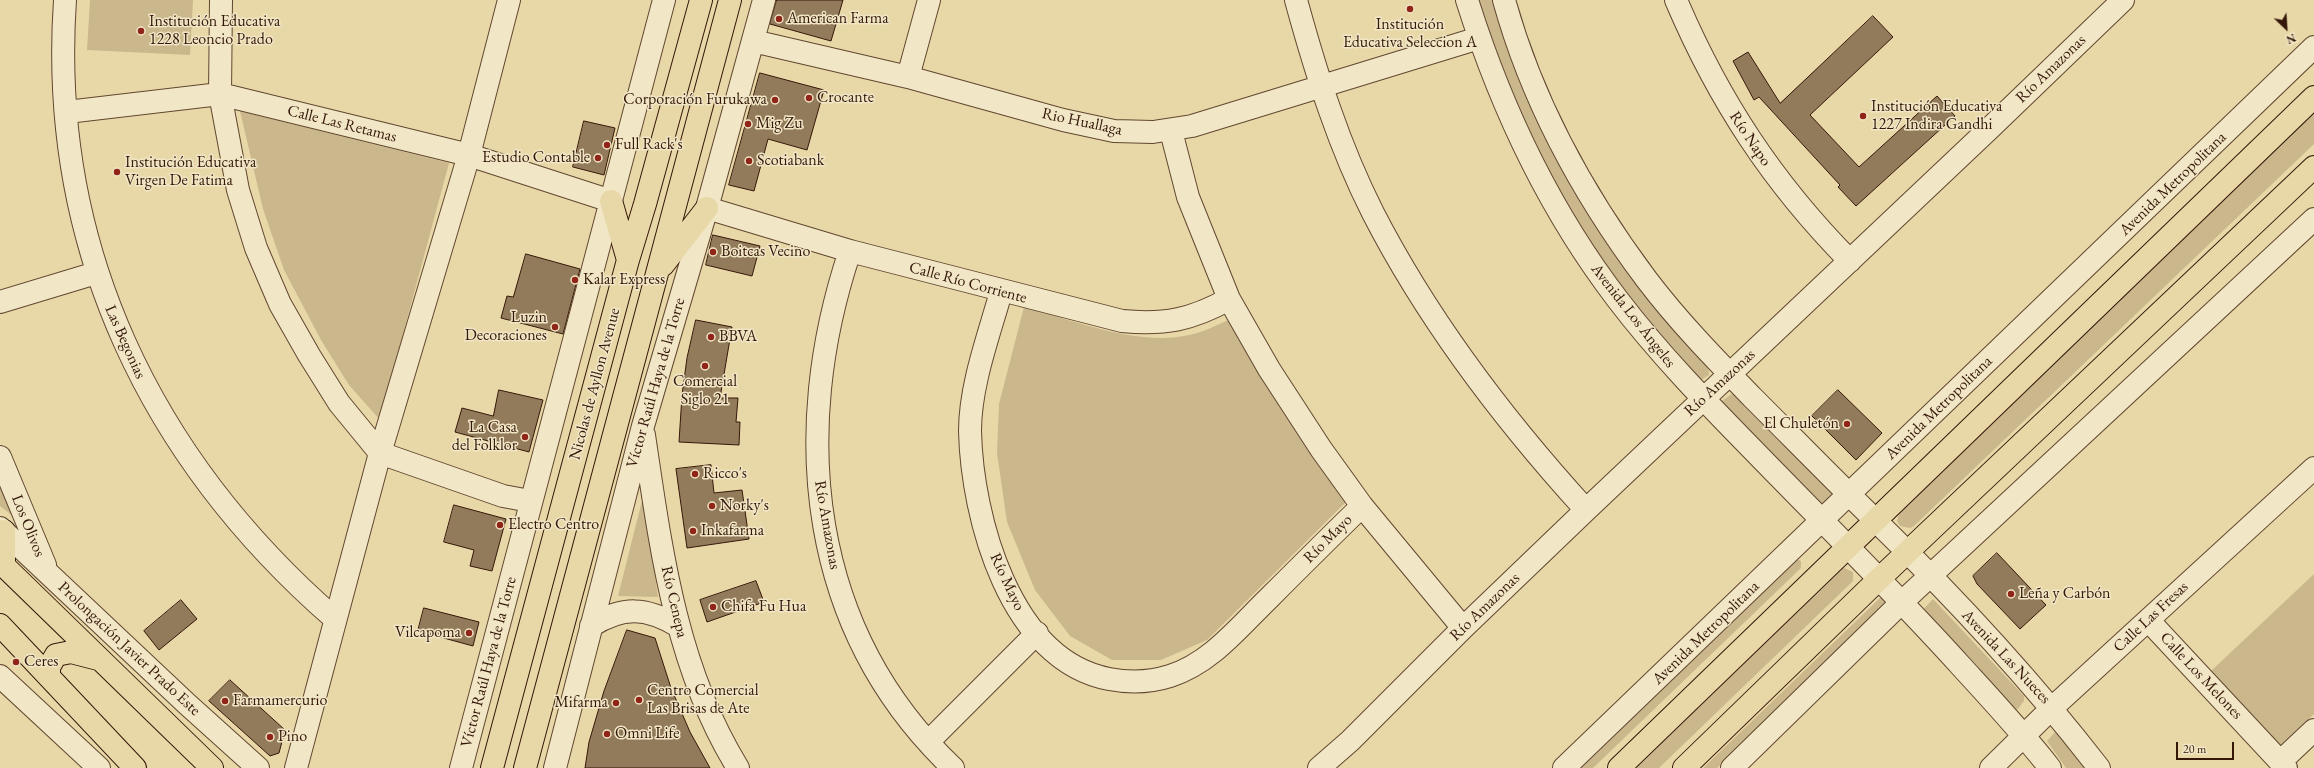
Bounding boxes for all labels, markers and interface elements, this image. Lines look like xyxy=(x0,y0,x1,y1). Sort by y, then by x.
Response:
marker: Institución Educativa Seleccion A xyxy=(1405,4,1415,14)
north arrow xyxy=(2266,8,2306,48)
place label: American Farma xyxy=(787,9,889,29)
place label: Institución Educativa 1228 Leoncio Prado xyxy=(149,12,280,50)
marker: American Farma xyxy=(774,14,784,24)
place label: Institución Educativa Seleccion A xyxy=(1343,15,1477,53)
marker: Institución Educativa 1228 Leoncio Prado xyxy=(136,26,146,36)
street label: Río Amazonas xyxy=(2012,31,2090,107)
text: N xyxy=(2284,31,2298,47)
place label: Crocante xyxy=(817,88,874,108)
place label: Corporación Furukawa xyxy=(623,90,767,110)
marker: Crocante xyxy=(804,93,814,103)
marker: Corporación Furukawa xyxy=(770,95,780,105)
place label: Institución Educativa 1227 Indira Gandhi xyxy=(1871,97,2002,135)
street label: Calle Las Retamas xyxy=(285,101,399,147)
street label: Rio Huallaga xyxy=(1040,104,1124,140)
street label: Río Napo xyxy=(1725,108,1775,170)
marker: Institución Educativa 1227 Indira Gandhi xyxy=(1858,111,1868,121)
place label: Mig Zu xyxy=(756,114,803,134)
marker: Mig Zu xyxy=(743,119,753,129)
street label: Avenida Metropolitana xyxy=(2115,128,2231,240)
place label: Full Rack's xyxy=(615,135,683,155)
marker: Full Rack's xyxy=(602,140,612,150)
place label: Estudio Contable xyxy=(482,148,590,168)
place label: Scotiabank xyxy=(757,151,824,171)
place label: Institución Educativa Virgen De Fatima xyxy=(125,153,256,191)
marker: Estudio Contable xyxy=(593,153,603,163)
marker: Scotiabank xyxy=(744,156,754,166)
marker: Institución Educativa Virgen De Fatima xyxy=(112,167,122,177)
place label: Boitcas Vecino xyxy=(721,242,810,262)
marker: Boitcas Vecino xyxy=(708,247,718,257)
street label: Calle Río Corriente xyxy=(907,258,1029,308)
street label: Avenida Los Ángeles xyxy=(1587,260,1679,372)
place label: Kalar Express xyxy=(583,270,665,290)
marker: Kalar Express xyxy=(570,275,580,285)
street label: Víctor Raúl Haya de la Torre xyxy=(623,296,689,470)
street label: Las Begonias xyxy=(100,302,150,382)
street label: Nicolas de Ayllon Avenue xyxy=(565,306,625,462)
place label: Luzin Decoraciones xyxy=(465,308,547,346)
marker: Luzin Decoraciones xyxy=(550,322,560,332)
place label: BBVA xyxy=(719,327,757,347)
marker: BBVA xyxy=(706,332,716,342)
street label: Río Amazonas xyxy=(1681,345,1759,421)
street label: Avenida Metropolitana xyxy=(1881,352,1997,464)
marker: Comercial Siglo 21 xyxy=(700,361,710,371)
place label: Comercial Siglo 21 xyxy=(673,372,737,410)
place label: El Chuletón xyxy=(1763,414,1839,434)
place label: La Casa del Folklor xyxy=(452,418,517,456)
marker: El Chuletón xyxy=(1842,419,1852,429)
marker: La Casa del Folklor xyxy=(520,432,530,442)
place label: Ricco's xyxy=(703,464,747,484)
marker: Ricco's xyxy=(690,469,700,479)
street label: Río Amazonas xyxy=(810,479,844,571)
street label: Los Olivos xyxy=(7,492,49,560)
place label: Norky's xyxy=(720,496,769,516)
marker: Norky's xyxy=(707,501,717,511)
street label: Río Mayo xyxy=(1300,511,1356,567)
place label: Electro Centro xyxy=(508,515,599,535)
marker: Electro Centro xyxy=(495,520,505,530)
place label: Inkafarma xyxy=(701,521,764,541)
marker: Inkafarma xyxy=(688,526,698,536)
street label: Río Mayo xyxy=(985,550,1029,614)
street label: Río Cenepa xyxy=(656,564,692,640)
street label: Río Amazonas xyxy=(1446,569,1524,645)
street label: Víctor Raúl Haya de la Torre xyxy=(457,575,521,749)
street label: Avenida Metropolitana xyxy=(1648,577,1764,689)
street label: Calle Las Fresas xyxy=(2110,577,2192,657)
street label: Prolongación Javier Prado Este xyxy=(54,578,204,720)
place label: Leña y Carbón xyxy=(2019,584,2111,604)
marker: Leña y Carbón xyxy=(2006,589,2016,599)
place label: Chifa Fu Hua xyxy=(721,597,806,617)
marker: Chifa Fu Hua xyxy=(708,602,718,612)
street label: Avenida Las Nueces xyxy=(1957,606,2055,708)
place label: Vilcapoma xyxy=(395,623,461,643)
marker: Vilcapoma xyxy=(464,628,474,638)
street label: Calle Los Melones xyxy=(2156,628,2246,724)
place label: Ceres xyxy=(24,652,58,672)
marker: Ceres xyxy=(11,657,21,667)
place label: Centro Comercial Las Brisas de Ate xyxy=(647,681,759,719)
place label: Farmamercurio xyxy=(233,691,327,711)
place label: Mifarma xyxy=(554,693,608,713)
marker: Centro Comercial Las Brisas de Ate xyxy=(634,695,644,705)
marker: Farmamercurio xyxy=(220,696,230,706)
marker: Mifarma xyxy=(611,698,621,708)
place label: Omni Life xyxy=(615,724,679,744)
place label: Pino xyxy=(278,727,307,747)
marker: Omni Life xyxy=(602,729,612,739)
marker: Pino xyxy=(265,732,275,742)
scale bar xyxy=(2178,734,2236,760)
text: 20 m xyxy=(2183,741,2206,757)

